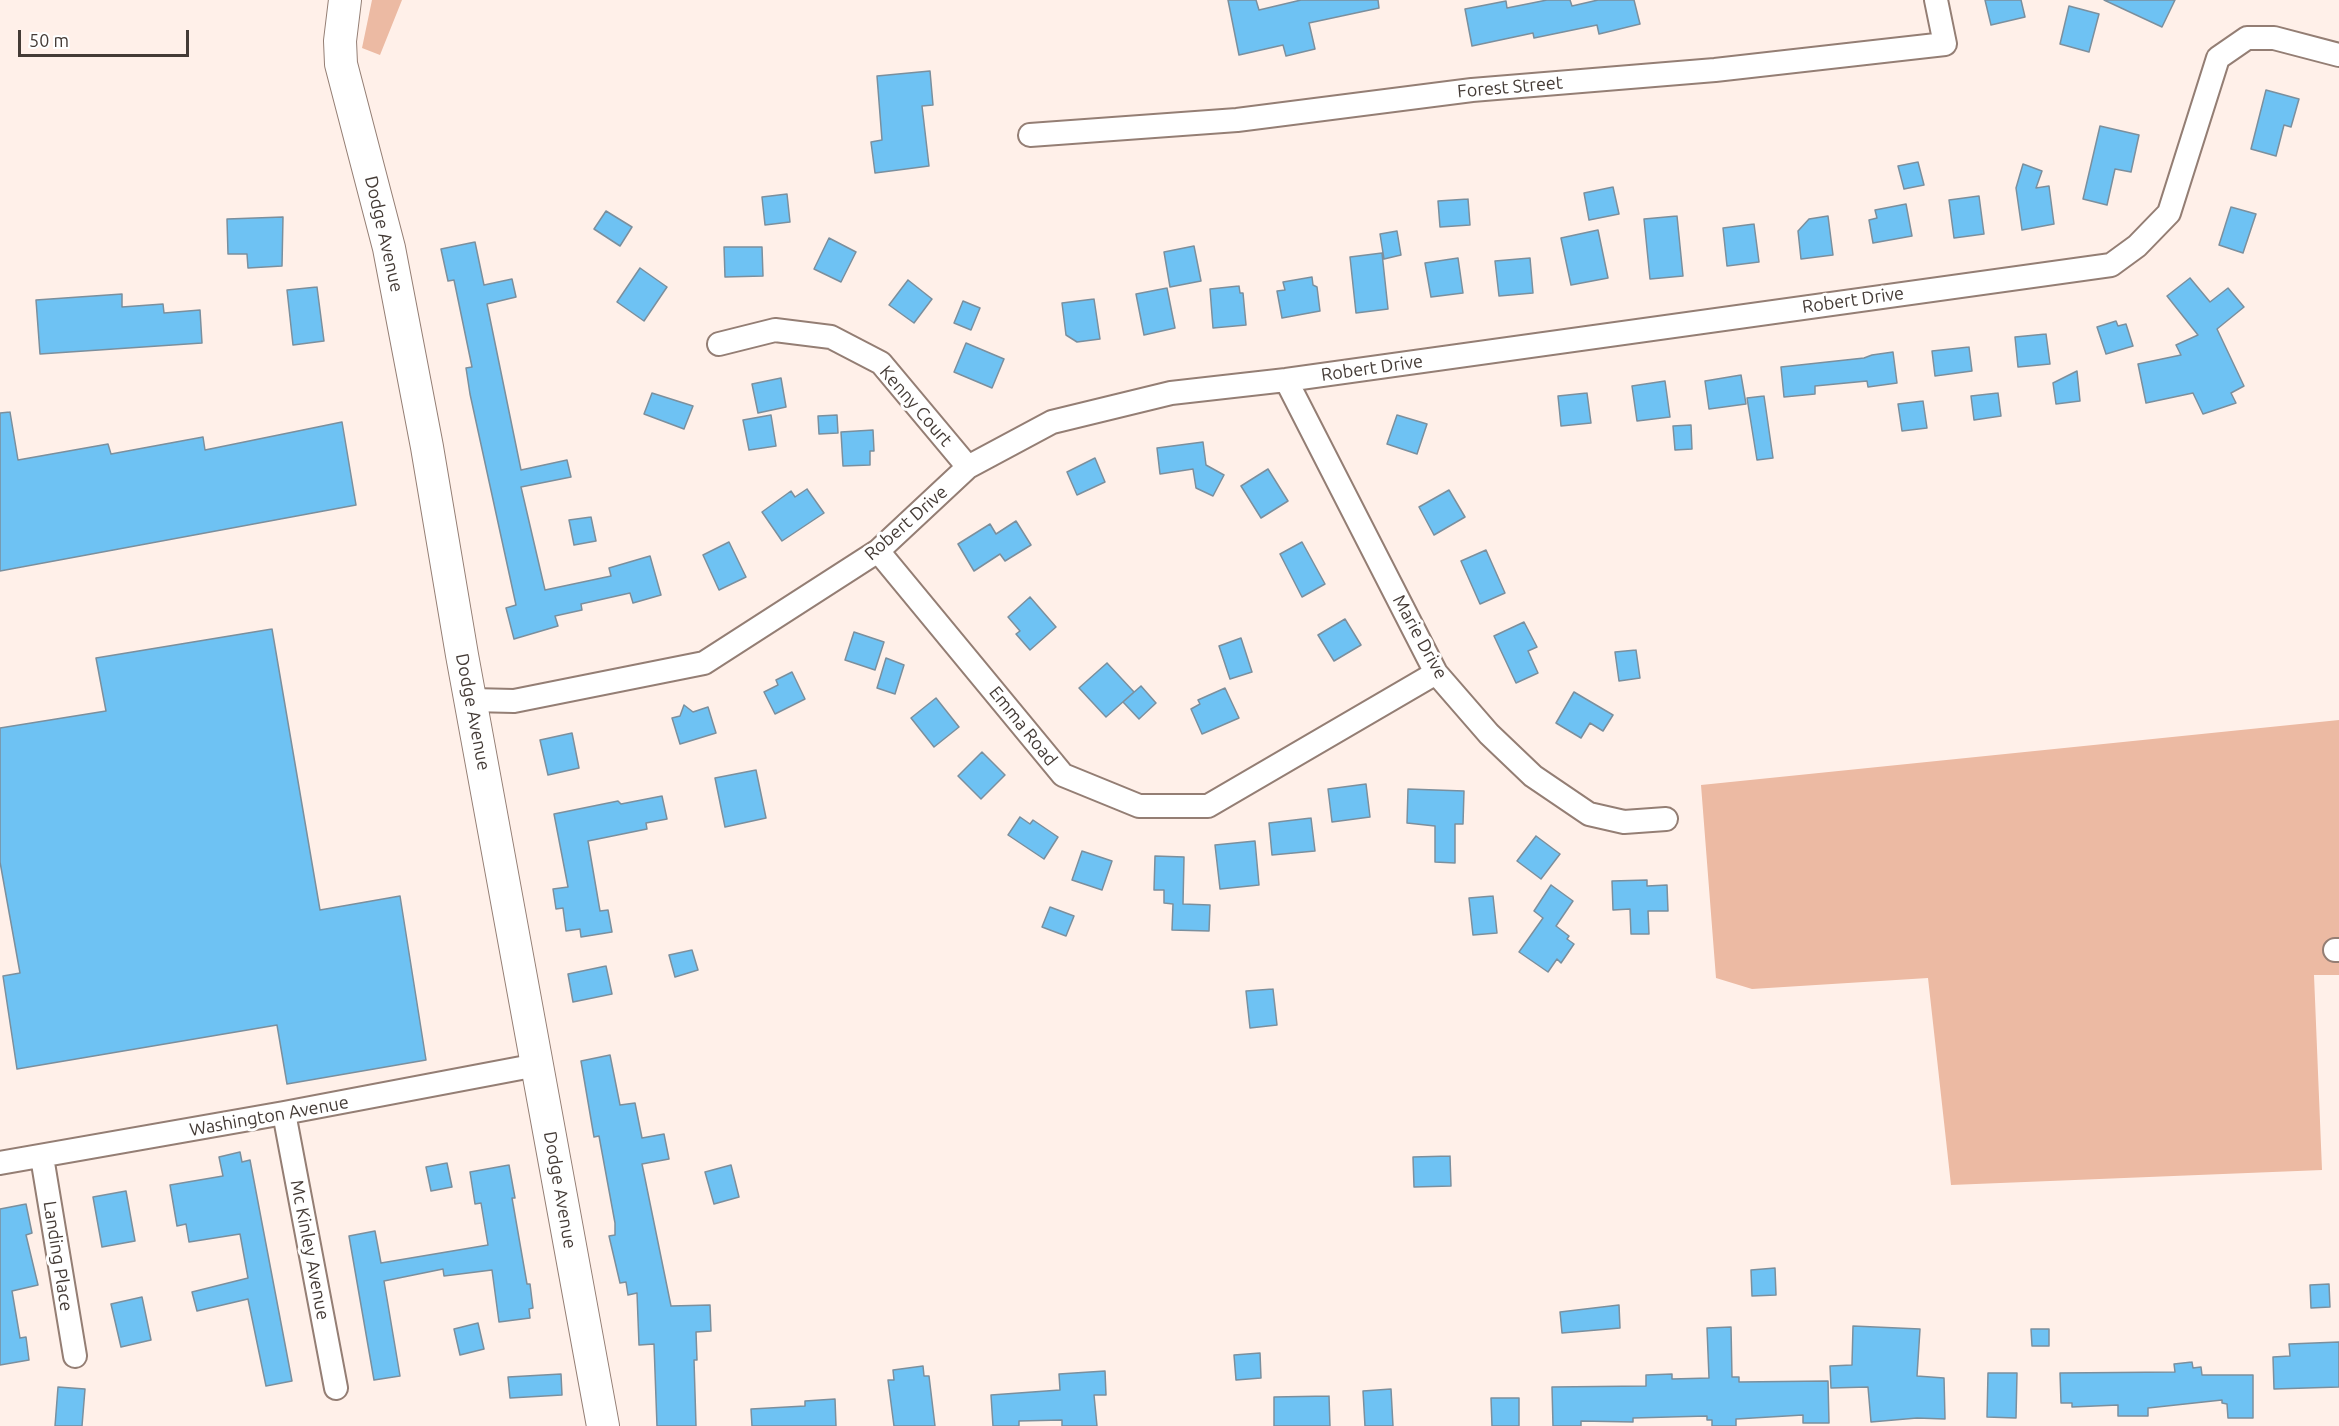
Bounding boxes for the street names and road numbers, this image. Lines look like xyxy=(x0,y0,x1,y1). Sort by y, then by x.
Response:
street label: Forest Street xyxy=(1456,72,1564,102)
street label: Dodge Avenue xyxy=(360,174,408,294)
street label: Robert Drive xyxy=(1801,282,1905,318)
street label: Robert Drive xyxy=(1320,350,1424,386)
street label: Kenny Court xyxy=(875,361,957,451)
street label: Robert Drive xyxy=(860,481,952,565)
street label: Marie Drive xyxy=(1388,591,1452,683)
street label: Dodge Avenue xyxy=(451,652,495,772)
street label: Emma Road xyxy=(984,682,1062,770)
street label: Washington Avenue xyxy=(188,1091,350,1141)
street label: Dodge Avenue xyxy=(539,1130,581,1250)
street label: Mc Kinley Avenue xyxy=(286,1178,334,1322)
street label: Landing Place xyxy=(39,1199,77,1313)

